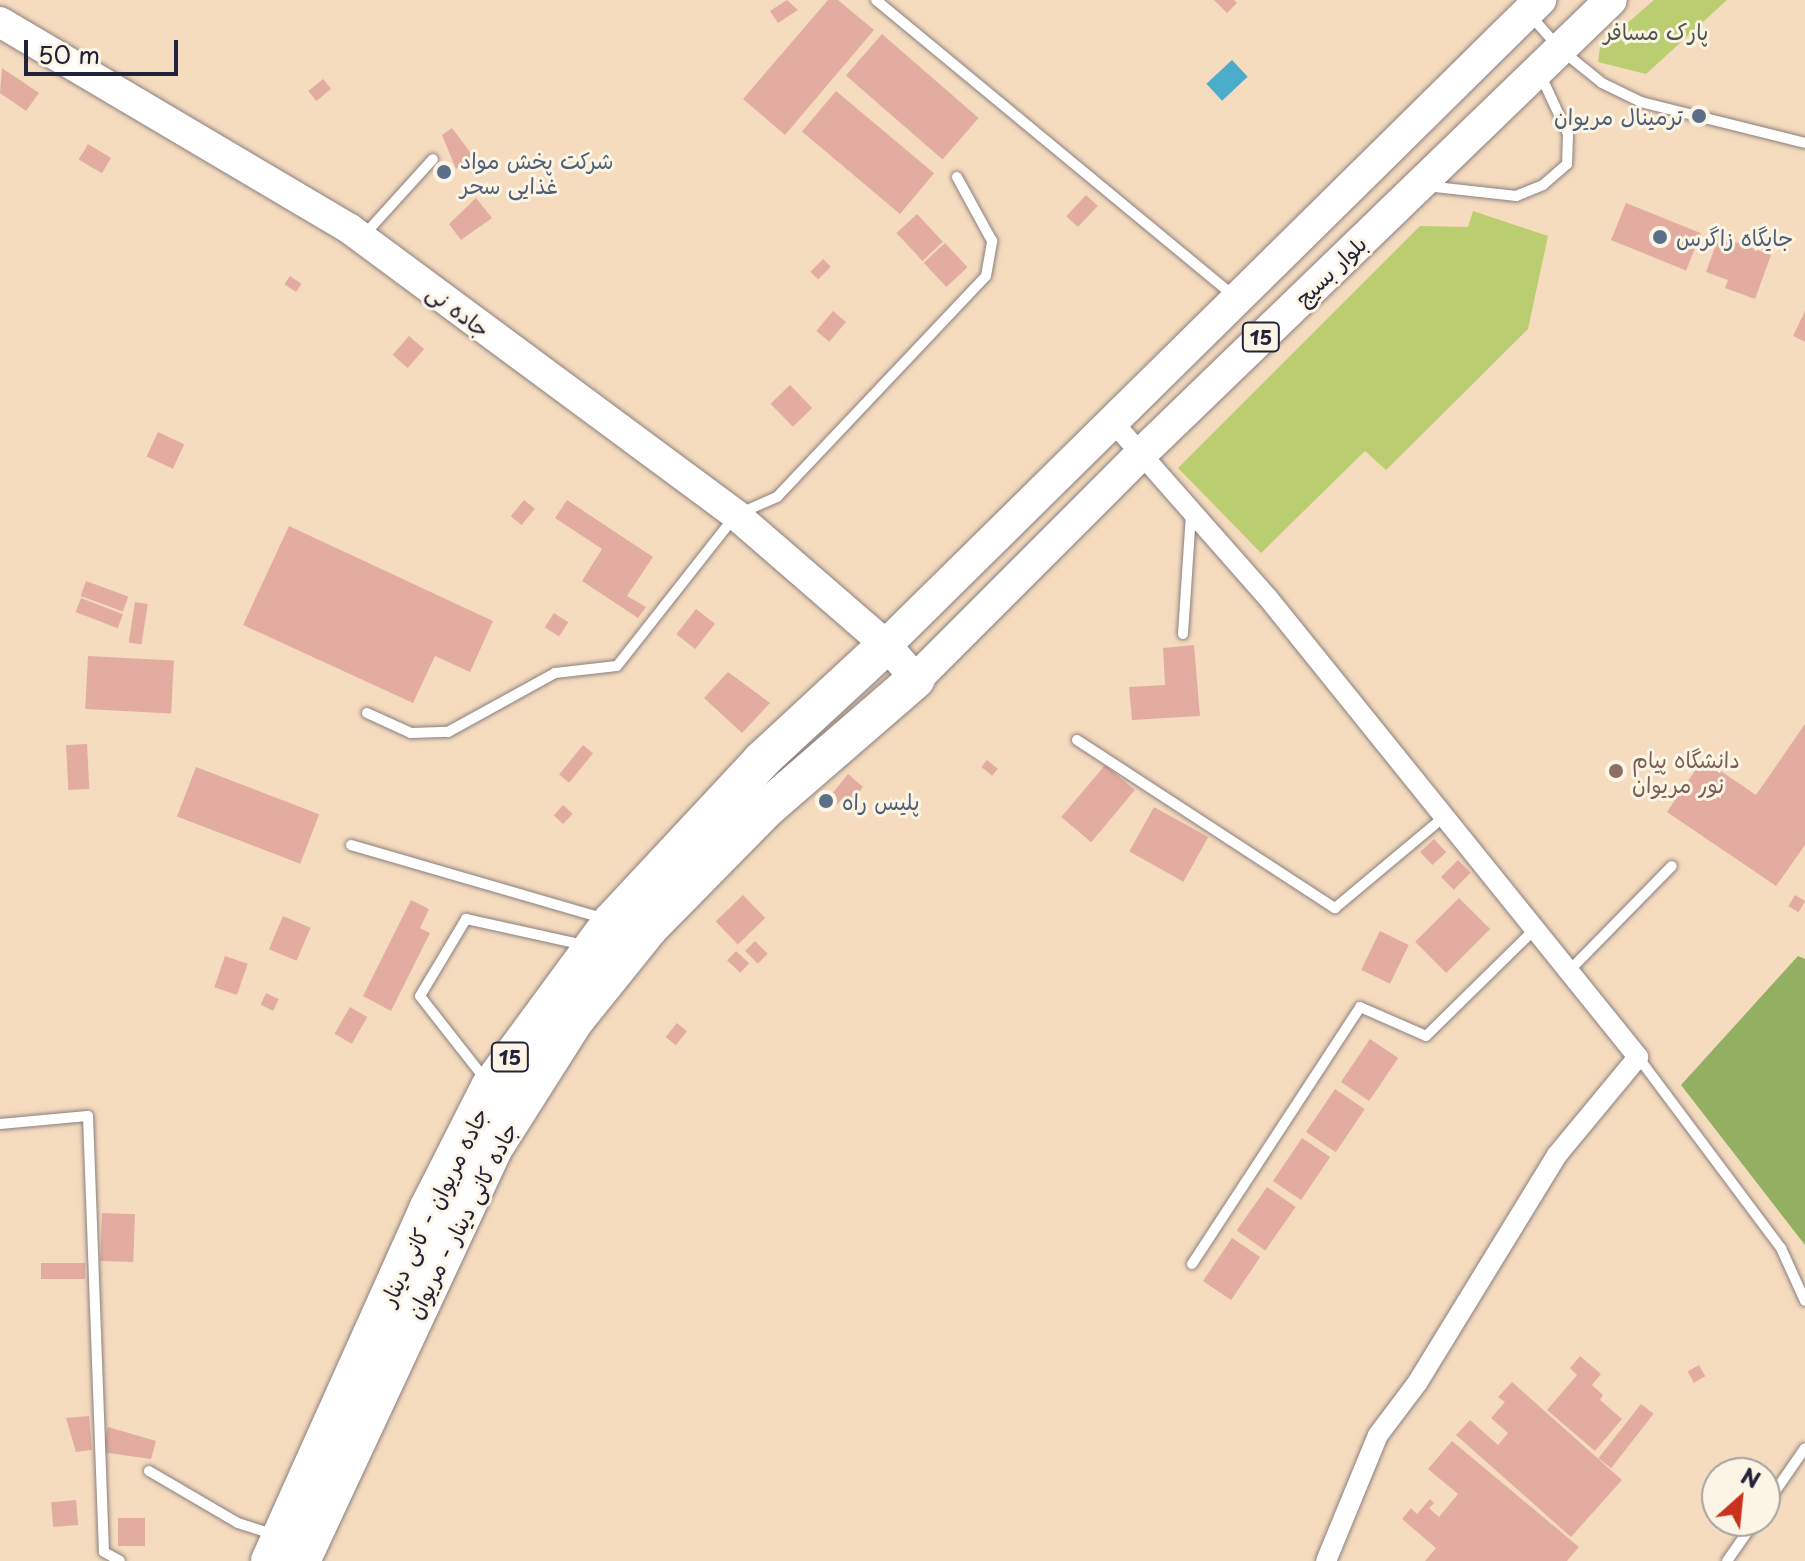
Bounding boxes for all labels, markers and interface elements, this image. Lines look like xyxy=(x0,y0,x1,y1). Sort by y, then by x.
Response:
park label: پارک مسافر xyxy=(1603,18,1709,44)
scale bar xyxy=(28,24,182,74)
text: 50 m xyxy=(38,36,100,72)
place label: ترمینال مریوان xyxy=(1554,103,1683,129)
marker: ترمینال مریوان xyxy=(1690,107,1708,125)
place label: شرکت پخش مواد غذایی سحر xyxy=(460,146,613,198)
marker: شرکت پخش مواد غذایی سحر xyxy=(435,163,453,181)
place label: جایگاه زاگرس xyxy=(1676,224,1793,250)
marker: جایگاه زاگرس xyxy=(1651,228,1669,246)
street label: بلوار بسیج xyxy=(1289,230,1371,310)
street label: جاده نی xyxy=(422,278,496,342)
road number: 15 xyxy=(1241,321,1281,353)
place label: دانشگاه پیام نور مریوان xyxy=(1632,745,1740,796)
marker: دانشگاه پیام نور مریوان xyxy=(1607,762,1625,780)
place label: پلیس راه xyxy=(842,788,920,814)
marker: پلیس راه xyxy=(817,792,835,810)
road number: 15 xyxy=(490,1041,530,1073)
street label: جاده مریوان - کانی دینار xyxy=(374,1103,492,1309)
street label: جاده کانی دینار - مریوان xyxy=(400,1118,522,1322)
north arrow xyxy=(1701,1457,1781,1537)
text: N xyxy=(1736,1458,1766,1496)

